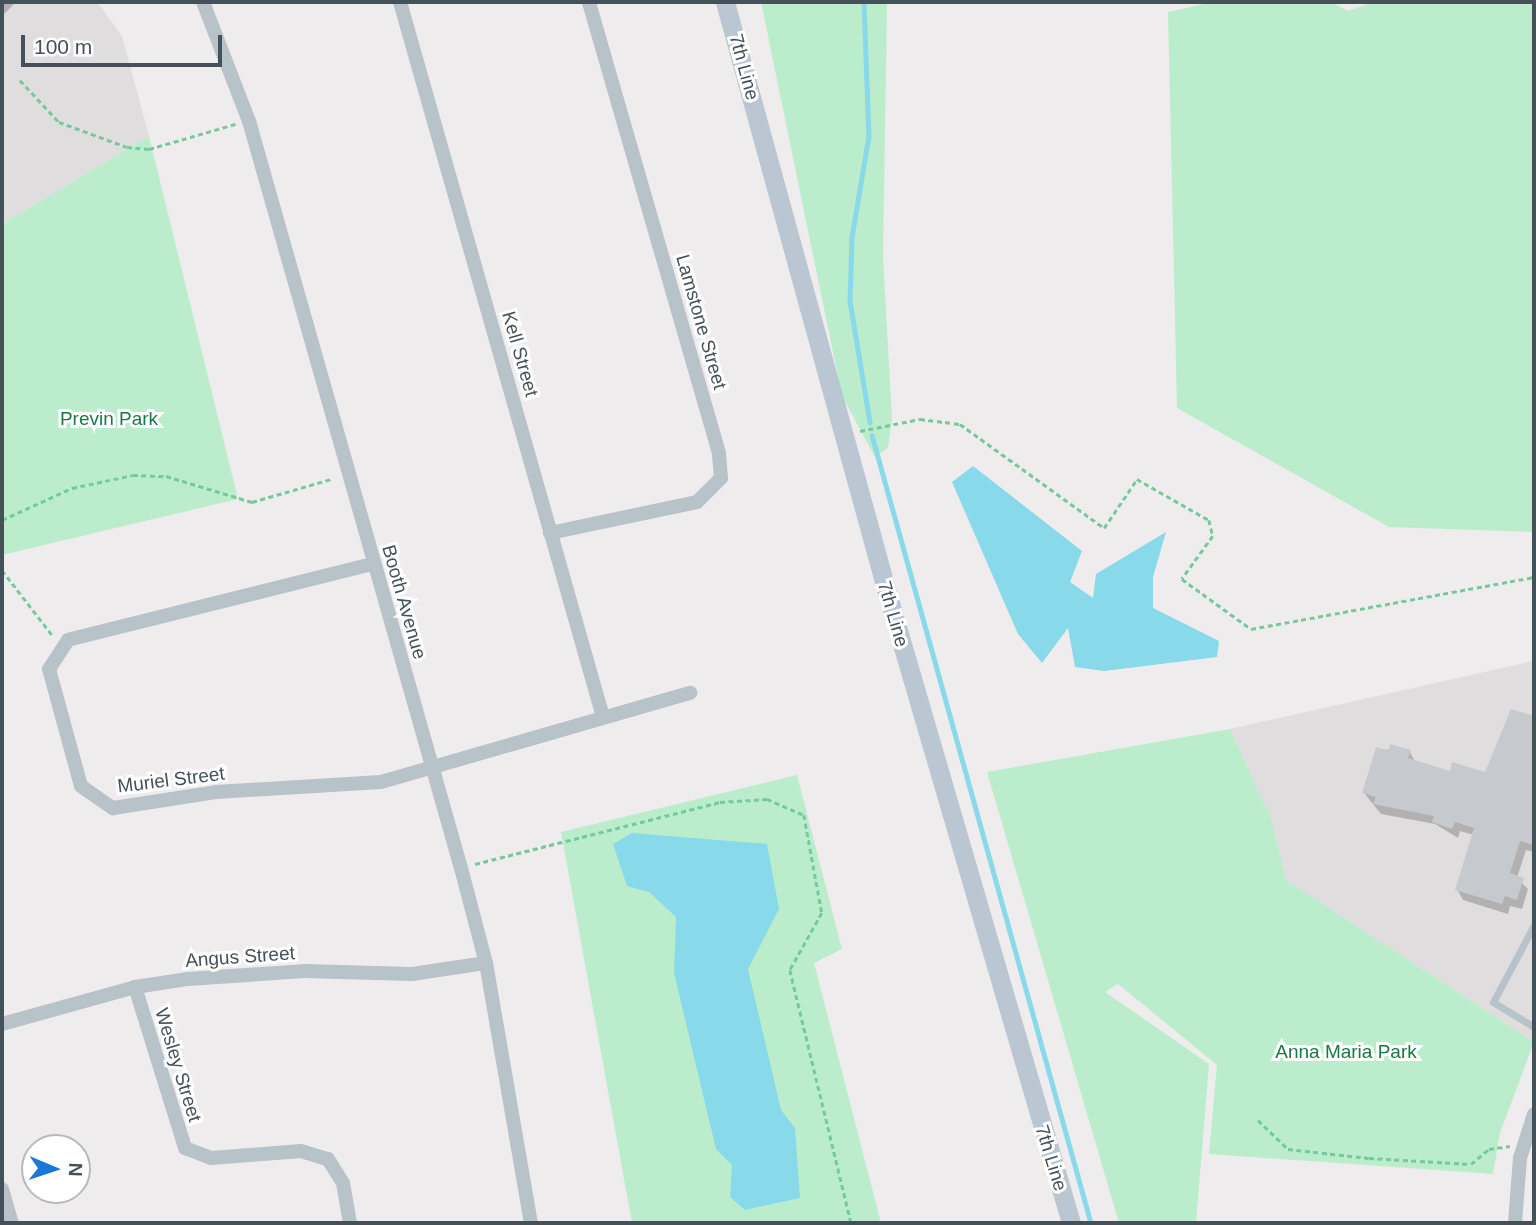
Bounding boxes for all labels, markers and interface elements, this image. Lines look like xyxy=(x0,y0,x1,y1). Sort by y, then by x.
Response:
scale bar xyxy=(24,21,226,65)
street label: 7th Line xyxy=(724,31,764,103)
text: 100 m xyxy=(34,35,92,58)
street label: Lamstone Street xyxy=(671,252,731,392)
street label: Kell Street xyxy=(497,309,543,399)
park label: Previn Park xyxy=(60,408,158,430)
street label: Booth Avenue xyxy=(377,542,431,662)
street label: 7th Line xyxy=(873,578,913,650)
street label: Muriel Street xyxy=(116,762,226,798)
street label: Angus Street xyxy=(184,942,296,972)
street label: Wesley Street xyxy=(150,1005,206,1125)
park label: Anna Maria Park xyxy=(1275,1041,1417,1063)
street label: 7th Line xyxy=(1030,1122,1072,1194)
north arrow xyxy=(21,1134,91,1204)
text: N xyxy=(65,1162,86,1177)

